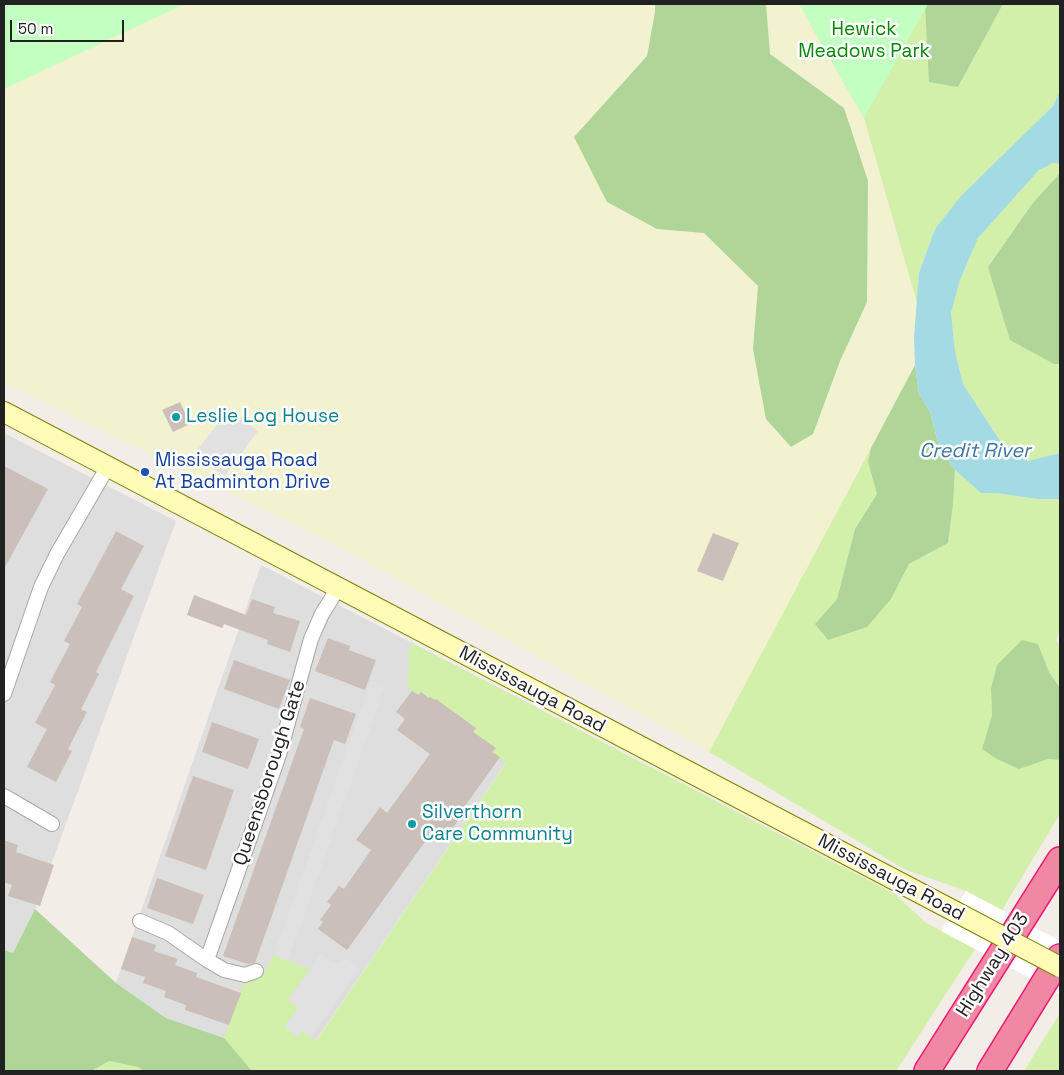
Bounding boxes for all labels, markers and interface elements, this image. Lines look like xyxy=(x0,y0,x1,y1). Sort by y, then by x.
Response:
scale bar xyxy=(12,10,126,42)
text: 50 m xyxy=(18,19,53,38)
park label: Hewick Meadows Park xyxy=(798,19,930,63)
place label: Leslie Log House xyxy=(186,406,339,428)
marker: Leslie Log House xyxy=(170,411,182,423)
water label: Credit River xyxy=(919,440,1031,464)
place label: Mississauga Road At Badminton Drive xyxy=(155,450,330,494)
marker: Mississauga Road At Badminton Drive xyxy=(139,466,151,478)
street label: Mississauga Road xyxy=(455,642,609,738)
street label: Queensborough Gate xyxy=(229,677,311,869)
place label: Silverthorn Care Community xyxy=(422,802,573,846)
marker: Silverthorn Care Community xyxy=(406,818,418,830)
street label: Mississauga Road xyxy=(814,830,968,926)
street label: Highway 403 xyxy=(952,909,1034,1021)

